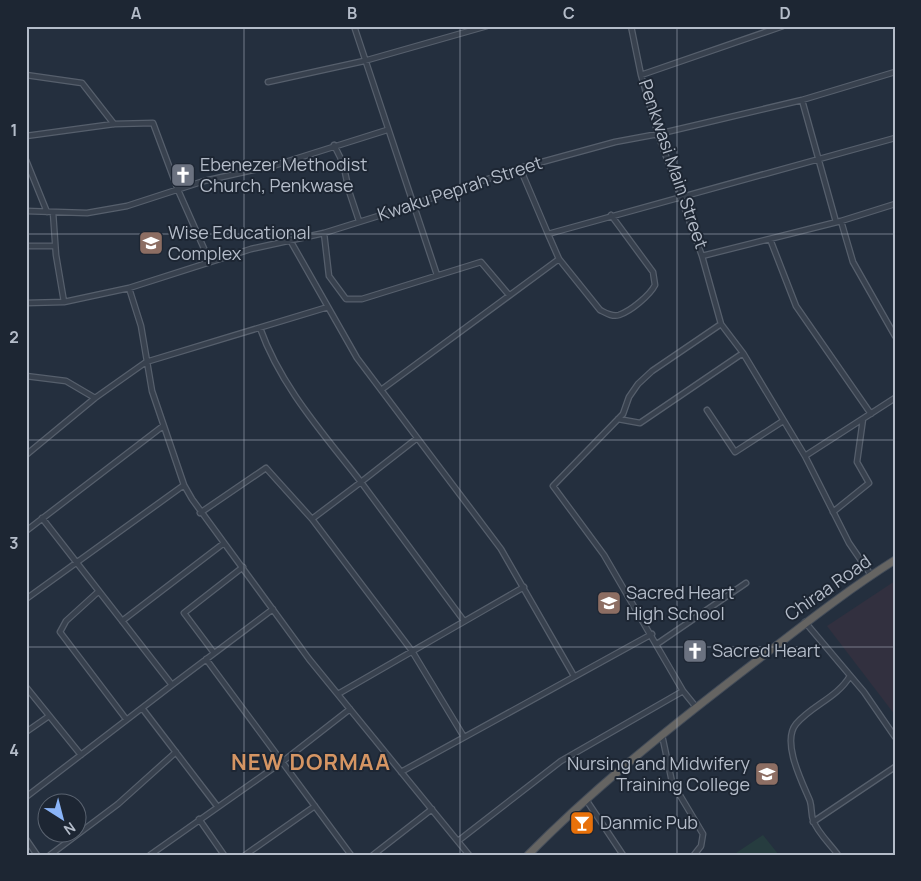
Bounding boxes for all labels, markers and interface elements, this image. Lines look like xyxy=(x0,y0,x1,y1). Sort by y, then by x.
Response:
text: A xyxy=(131,2,142,24)
text: B xyxy=(347,2,357,24)
text: C xyxy=(563,2,575,24)
text: D xyxy=(779,2,791,24)
street label: Penkwasi Main Street xyxy=(634,76,714,252)
text: 1 xyxy=(10,119,18,141)
street label: Kwaku Peprah Street xyxy=(374,150,545,226)
place label: Ebenezer Methodist Church, Penkwase xyxy=(200,152,367,197)
church icon: Ebenezer Methodist Church, Penkwase xyxy=(170,162,196,188)
place label: Wise Educational Complex xyxy=(168,220,311,265)
school or university icon: Wise Educational Complex xyxy=(138,230,164,256)
text: 2 xyxy=(9,326,19,348)
text: 3 xyxy=(9,532,19,554)
street label: Chiraa Road xyxy=(780,549,875,626)
place label: Sacred Heart High School xyxy=(626,580,735,625)
school or university icon: Sacred Heart High School xyxy=(596,590,622,616)
church icon: Sacred Heart xyxy=(682,638,708,664)
place label: Sacred Heart xyxy=(712,638,821,662)
text: 4 xyxy=(9,739,19,761)
district label: NEW DORMAA xyxy=(231,747,391,777)
place label: Nursing and Midwifery Training College xyxy=(567,751,751,796)
school or university icon: Nursing and Midwifery Training College xyxy=(754,761,780,787)
north arrow xyxy=(38,794,88,844)
bar icon: Danmic Pub xyxy=(569,810,595,836)
place label: Danmic Pub xyxy=(600,810,698,834)
text: N xyxy=(60,818,80,840)

